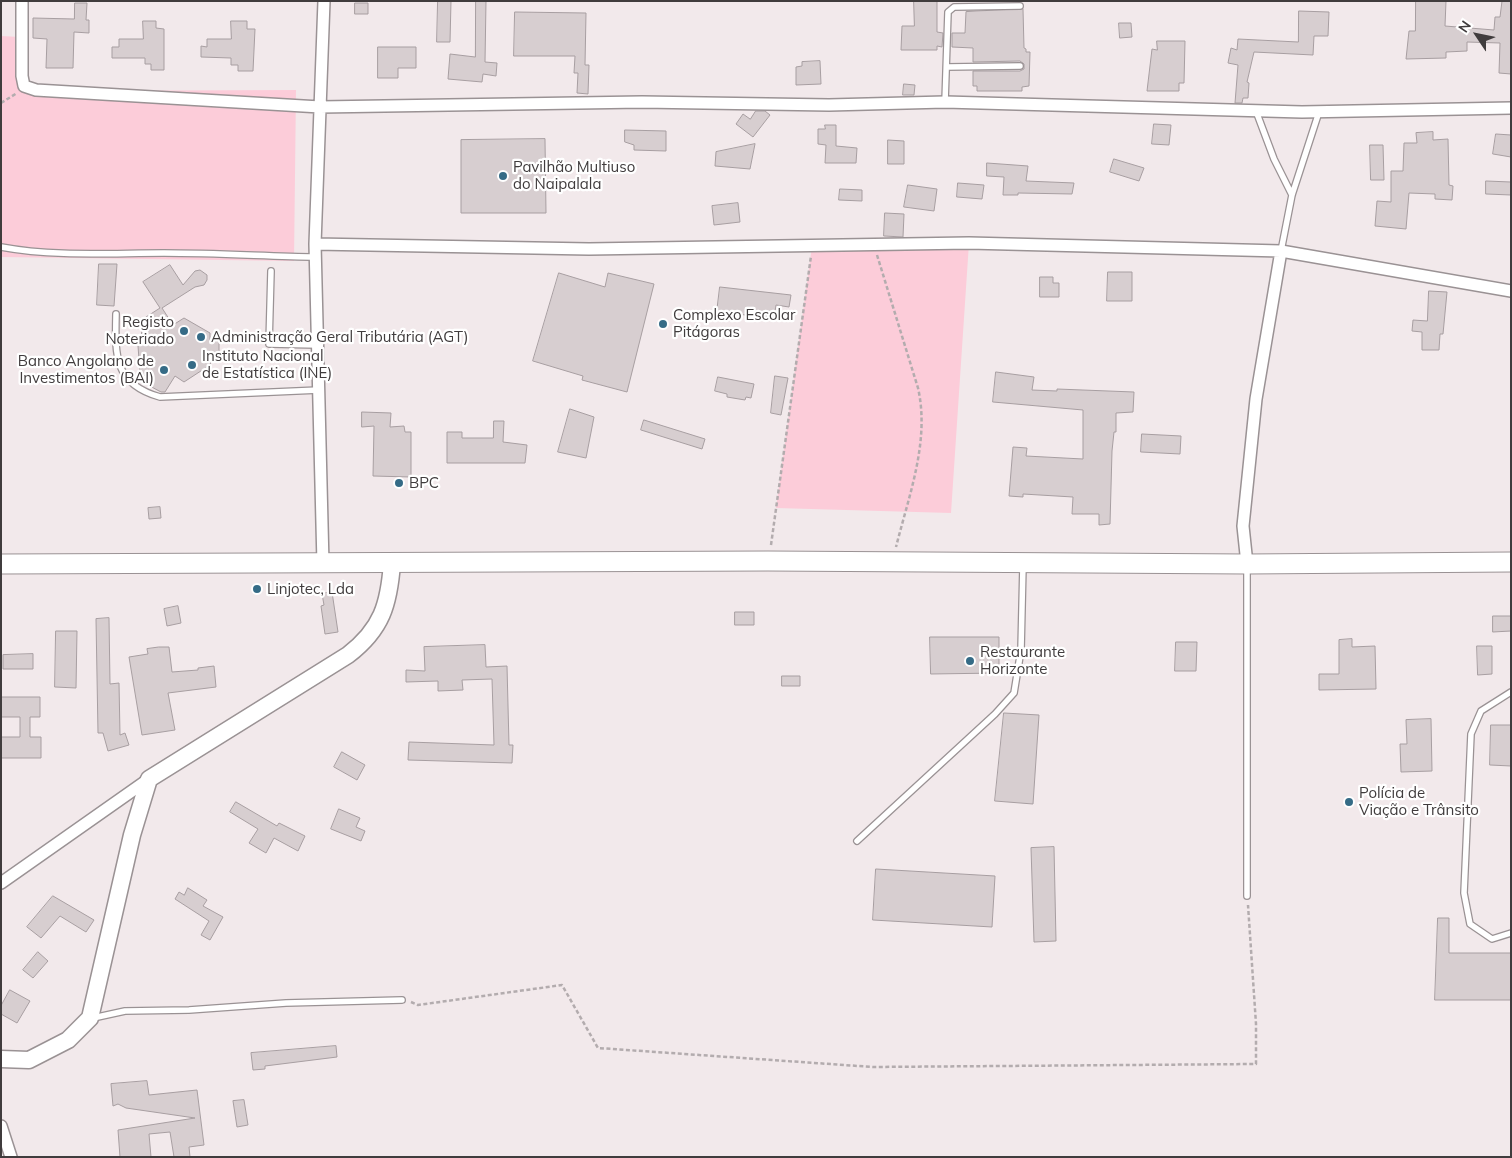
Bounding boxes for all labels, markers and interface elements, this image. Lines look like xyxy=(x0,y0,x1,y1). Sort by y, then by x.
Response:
north arrow xyxy=(1452,10,1502,60)
text: N xyxy=(1454,17,1475,36)
place label: Pavilhão Multiuso do Naipalala xyxy=(513,158,635,193)
marker: Pavilhão Multiuso do Naipalala xyxy=(497,170,509,182)
place label: Complexo Escolar Pitágoras xyxy=(673,306,795,341)
place label: Registo Noteriado xyxy=(105,313,174,348)
marker: Complexo Escolar Pitágoras xyxy=(657,318,669,330)
marker: Registo Noteriado xyxy=(178,325,190,337)
place label: Administração Geral Tributária (AGT) xyxy=(211,328,469,346)
marker: Administração Geral Tributária (AGT) xyxy=(195,331,207,343)
place label: Instituto Nacional de Estatística (INE) xyxy=(202,347,332,382)
place label: Banco Angolano de Investimentos (BAI) xyxy=(18,352,154,387)
marker: Instituto Nacional de Estatística (INE) xyxy=(186,359,198,371)
marker: Banco Angolano de Investimentos (BAI) xyxy=(158,364,170,376)
place label: BPC xyxy=(409,474,439,492)
marker: BPC xyxy=(393,477,405,489)
place label: Linjotec, Lda xyxy=(267,580,354,598)
marker: Linjotec, Lda xyxy=(251,583,263,595)
place label: Restaurante Horizonte xyxy=(980,643,1065,678)
marker: Restaurante Horizonte xyxy=(964,655,976,667)
place label: Polícia de Viação e Trânsito xyxy=(1359,784,1479,819)
marker: Polícia de Viação e Trânsito xyxy=(1343,796,1355,808)

